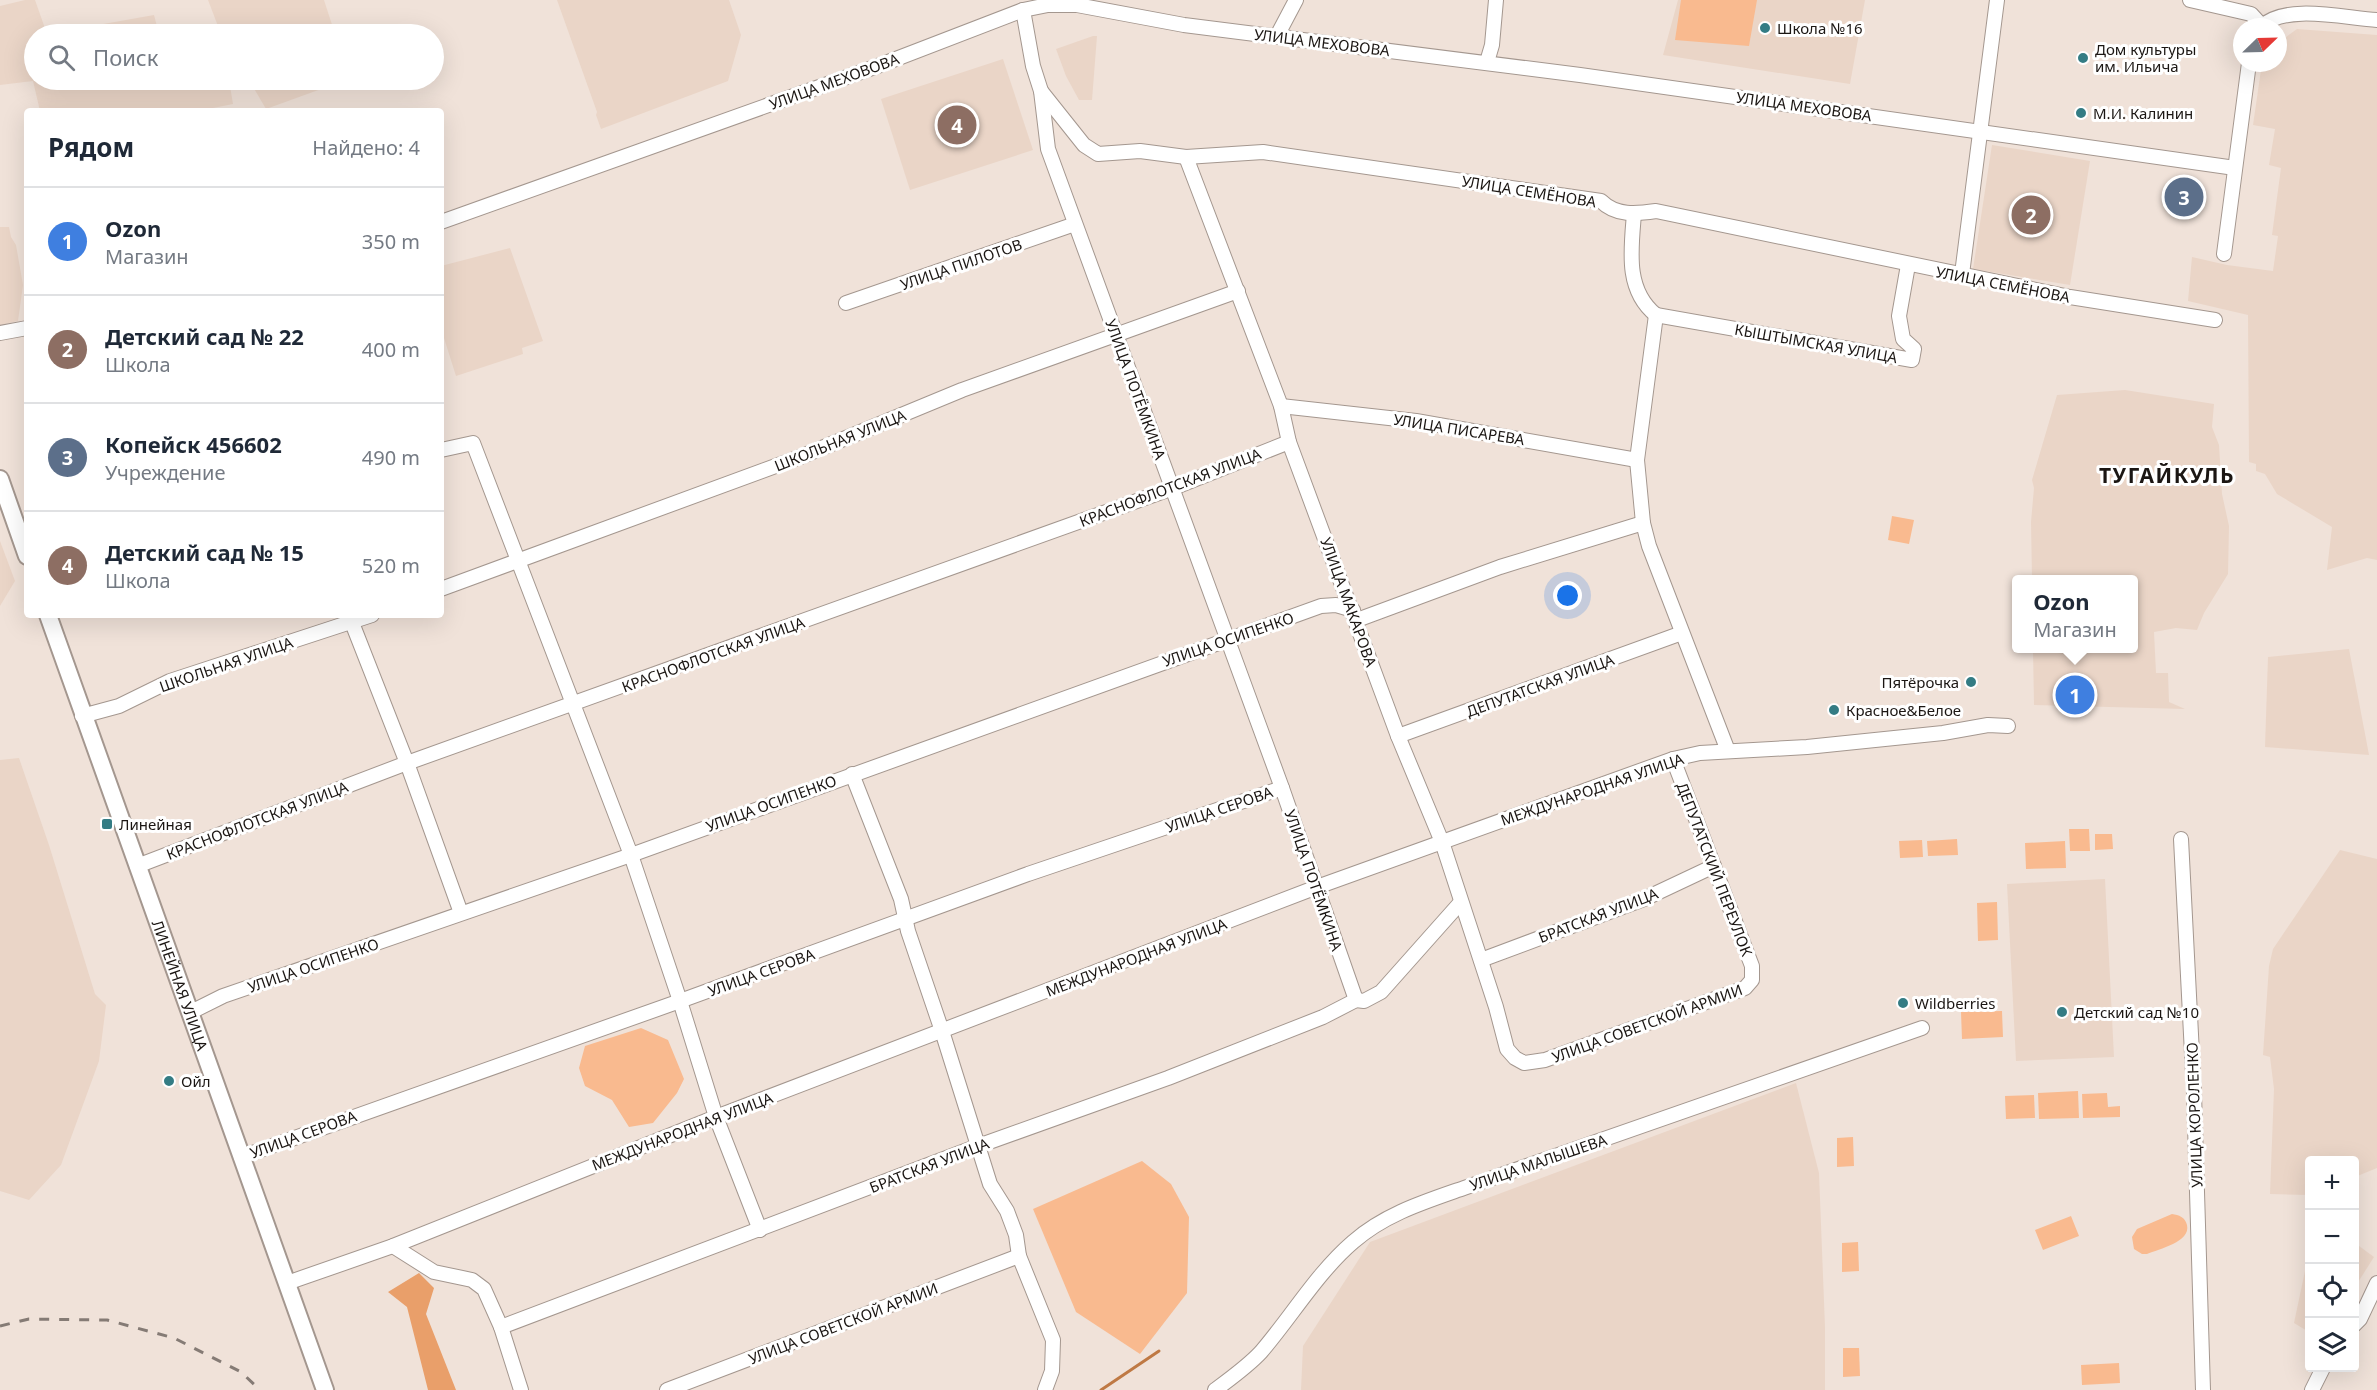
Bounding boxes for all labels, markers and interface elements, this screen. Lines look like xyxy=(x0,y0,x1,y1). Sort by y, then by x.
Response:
place label: Школа №16 xyxy=(1777,18,1863,38)
north arrow xyxy=(2233,18,2287,72)
marker: Школа №16 xyxy=(1758,21,1772,35)
search box xyxy=(24,24,444,90)
street label: УЛИЦА МЕХОВОВА xyxy=(1253,24,1391,60)
place label: Дом культуры им. Ильича xyxy=(2095,39,2196,76)
icon: search xyxy=(45,41,78,74)
text: Поиск xyxy=(93,42,158,72)
street label: УЛИЦА МЕХОВОВА xyxy=(766,48,902,114)
marker: Дом культуры им. Ильича xyxy=(2076,51,2090,65)
street label: УЛИЦА МЕХОВОВА xyxy=(1735,87,1873,125)
pin: 4 xyxy=(938,102,976,148)
place label: М.И. Калинин xyxy=(2093,103,2193,123)
marker: М.И. Калинин xyxy=(2074,106,2088,120)
text: Рядом xyxy=(48,129,134,165)
text: Найдено: 4 xyxy=(312,134,420,161)
street label: УЛИЦА СЕМЁНОВА xyxy=(1460,170,1598,212)
pin: 3 xyxy=(2164,174,2204,220)
pin: 2 xyxy=(2012,192,2050,238)
text: Ozon xyxy=(105,213,161,243)
text: 1 xyxy=(62,228,73,255)
text: 350 m xyxy=(362,228,420,255)
street label: УЛИЦА ПИЛОТОВ xyxy=(898,234,1024,294)
text: Магазин xyxy=(105,243,189,270)
street label: УЛИЦА СЕМЁНОВА xyxy=(1934,261,2072,307)
street label: УЛИЦА ПОТЁМКИНА xyxy=(1101,316,1171,462)
street label: КЫШТЫМСКАЯ УЛИЦА xyxy=(1733,319,1899,367)
text: Детский сад № 22 xyxy=(105,321,304,351)
text: 2 xyxy=(62,336,73,363)
text: 400 m xyxy=(362,336,420,363)
text: Школа xyxy=(105,351,171,378)
street label: ШКОЛЬНАЯ УЛИЦА xyxy=(771,404,909,475)
street label: УЛИЦА ПИСАРЕВА xyxy=(1392,409,1526,449)
text: Копейск 456602 xyxy=(105,429,282,459)
street label: КРАСНОФЛОТСКАЯ УЛИЦА xyxy=(1076,443,1264,531)
text: 3 xyxy=(62,444,73,471)
text: 490 m xyxy=(362,444,420,471)
text: Учреждение xyxy=(105,459,226,486)
district label: ТУГАЙКУЛЬ xyxy=(2099,461,2235,489)
street label: УЛИЦА МАКАРОВА xyxy=(1316,535,1382,670)
text: Детский сад № 15 xyxy=(105,537,304,567)
text: 4 xyxy=(62,552,73,579)
text: 520 m xyxy=(362,552,420,579)
text: Школа xyxy=(105,567,171,594)
popup xyxy=(2012,575,2138,653)
your location xyxy=(1553,581,1582,610)
text: Ozon xyxy=(2033,586,2090,616)
street label: УЛИЦА ОСИПЕНКО xyxy=(1160,607,1296,671)
street label: КРАСНОФЛОТСКАЯ УЛИЦА xyxy=(619,611,808,696)
text: Магазин xyxy=(2033,616,2117,643)
street label: ШКОЛЬНАЯ УЛИЦА xyxy=(157,632,296,696)
street label: ДЕПУТАТСКАЯ УЛИЦА xyxy=(1463,649,1617,721)
place label: Пятёрочка xyxy=(1882,672,1959,692)
pin: 1 xyxy=(2056,672,2094,718)
marker: Пятёрочка xyxy=(1964,675,1978,689)
place label: Красное&Белое xyxy=(1846,700,1961,720)
marker: Красное&Белое xyxy=(1827,703,1841,717)
street label: МЕЖДУНАРОДНАЯ УЛИЦА xyxy=(1498,748,1687,830)
street label: УЛИЦА ОСИПЕНКО xyxy=(703,770,839,836)
street label: КРАСНОФЛОТСКАЯ УЛИЦА xyxy=(163,776,351,864)
street label: ДЕПУТАТСКИЙ ПЕРЕУЛОК xyxy=(1673,779,1758,959)
street label: УЛИЦА СЕРОВА xyxy=(1163,781,1276,837)
street label: УЛИЦА ПОТЁМКИНА xyxy=(1280,807,1348,954)
place label: Линейная xyxy=(119,814,192,834)
marker: Линейная xyxy=(100,817,114,831)
street label: БРАТСКАЯ УЛИЦА xyxy=(1535,883,1661,947)
street label: МЕЖДУНАРОДНАЯ УЛИЦА xyxy=(1043,913,1230,1001)
street label: ЛИНЕЙНАЯ УЛИЦА xyxy=(148,917,213,1053)
street label: УЛИЦА ОСИПЕНКО xyxy=(245,933,381,997)
street label: УЛИЦА СЕРОВА xyxy=(705,943,817,1001)
street label: УЛИЦА СОВЕТСКОЙ АРМИИ xyxy=(1549,979,1745,1067)
place label: Wildberries xyxy=(1915,993,1996,1013)
marker: Wildberries xyxy=(1896,996,1910,1010)
place label: Детский сад №10 xyxy=(2074,1002,2199,1022)
marker: Детский сад №10 xyxy=(2055,1005,2069,1019)
street label: УЛИЦА КОРОЛЕНКО xyxy=(2181,1042,2207,1188)
place label: Ойл xyxy=(181,1071,211,1091)
marker: Ойл xyxy=(162,1074,176,1088)
street label: МЕЖДУНАРОДНАЯ УЛИЦА xyxy=(589,1087,776,1175)
street label: УЛИЦА СЕРОВА xyxy=(247,1105,359,1163)
street label: УЛИЦА МАЛЫШЕВА xyxy=(1467,1129,1610,1195)
street label: БРАТСКАЯ УЛИЦА xyxy=(866,1133,992,1197)
map controls xyxy=(2305,1156,2359,1372)
button: + xyxy=(2305,1156,2359,1210)
button: − xyxy=(2305,1210,2359,1264)
button: locate xyxy=(2305,1264,2359,1318)
street label: УЛИЦА СОВЕТСКОЙ АРМИИ xyxy=(745,1278,941,1368)
button: layers xyxy=(2305,1318,2359,1372)

